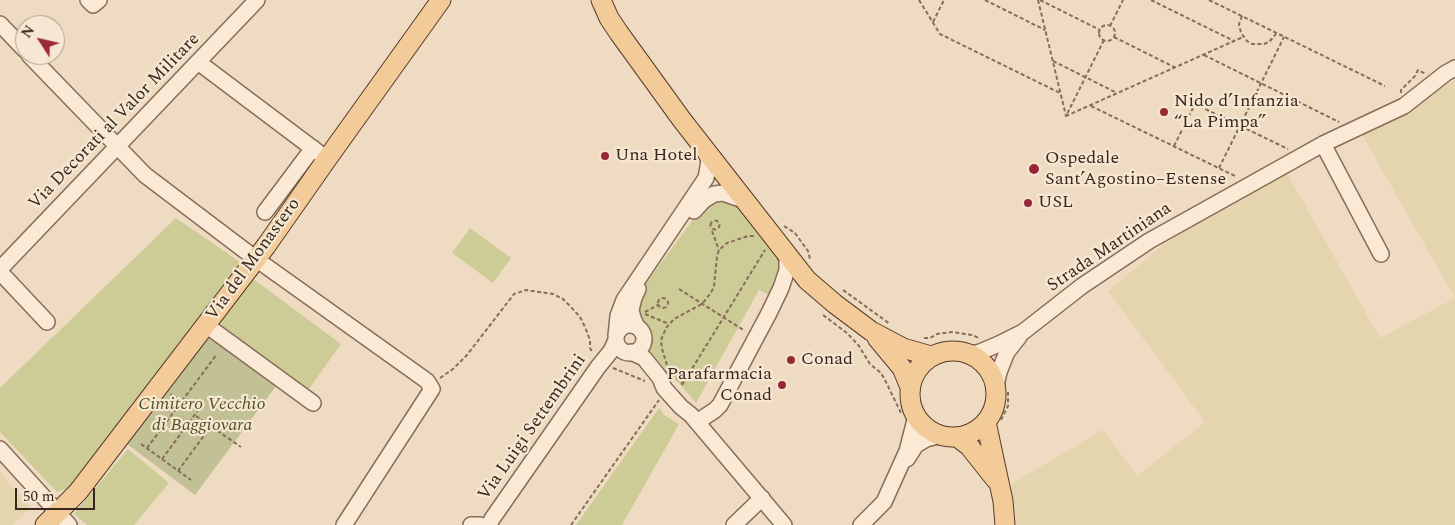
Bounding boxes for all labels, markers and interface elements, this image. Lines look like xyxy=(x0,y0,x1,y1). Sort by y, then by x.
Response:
north arrow xyxy=(15,15,65,65)
text: N xyxy=(16,21,40,42)
street label: Via Decorati al Valor Militare xyxy=(25,29,205,215)
place label: Nido d’Infanzia “La Pimpa” xyxy=(1174,91,1299,134)
marker: Nido d’Infanzia “La Pimpa” xyxy=(1158,106,1170,118)
place label: Una Hotel xyxy=(615,145,698,167)
place label: Ospedale Sant’Agostino–Estense xyxy=(1045,148,1226,190)
marker: Una Hotel xyxy=(599,150,611,162)
marker: Ospedale Sant’Agostino–Estense xyxy=(1027,162,1041,176)
place label: USL xyxy=(1038,192,1073,214)
street label: Via del Monastero xyxy=(202,194,306,326)
marker: USL xyxy=(1022,197,1034,209)
street label: Strada Martiniana xyxy=(1044,199,1176,297)
place label: Conad xyxy=(801,349,853,371)
street label: Via Luigi Settembrini xyxy=(474,351,592,505)
marker: Conad xyxy=(785,354,797,366)
place label: Parafarmacia Conad xyxy=(667,364,772,406)
marker: Parafarmacia Conad xyxy=(776,379,788,391)
park label: Cimitero Vecchio di Baggiovara xyxy=(138,394,266,436)
scale bar xyxy=(18,478,98,510)
text: 50 m xyxy=(23,485,55,508)

